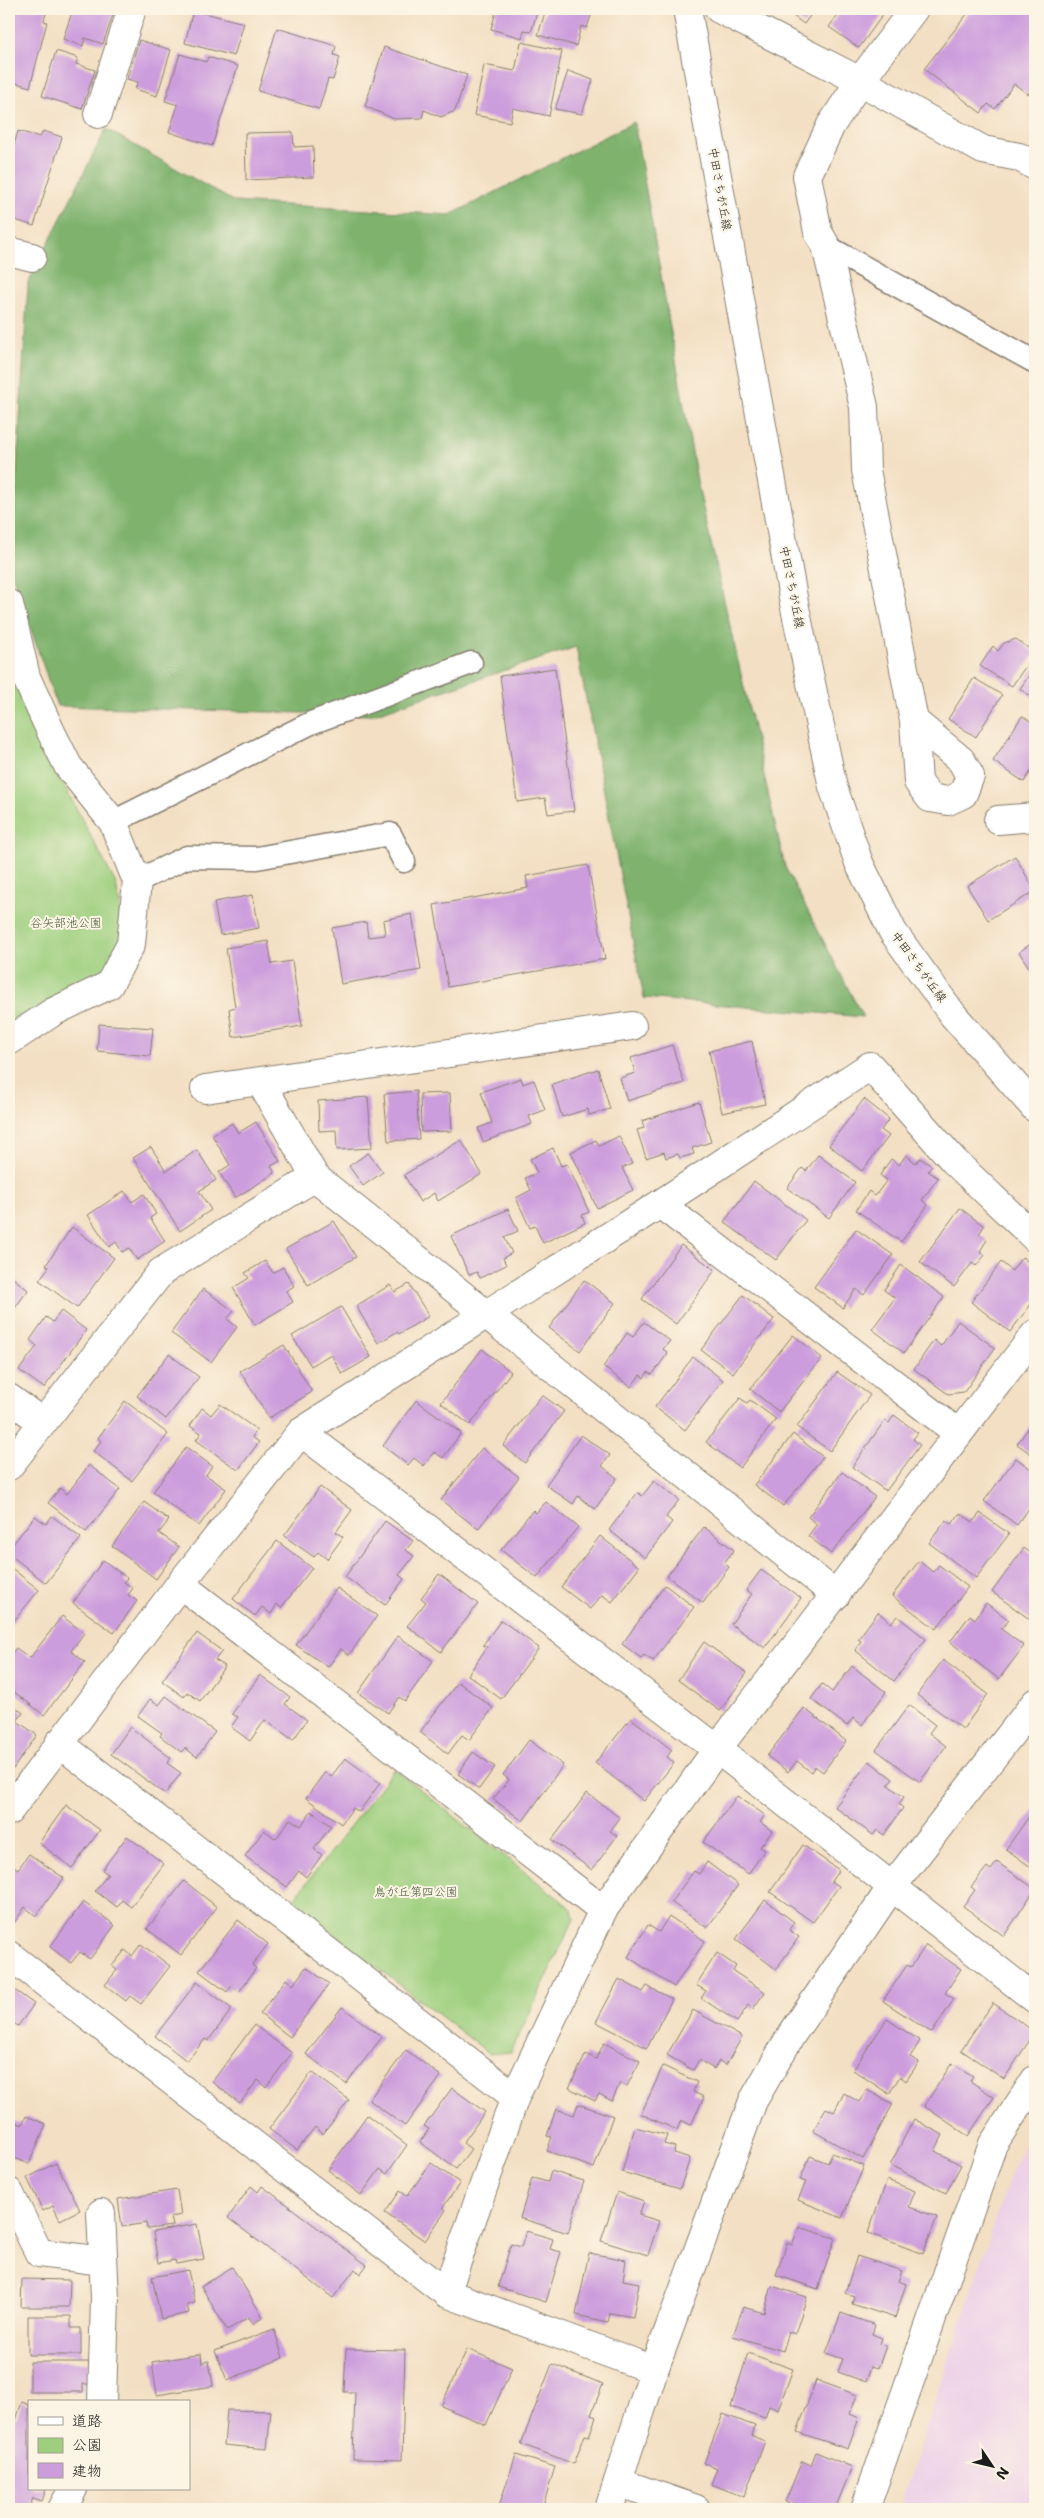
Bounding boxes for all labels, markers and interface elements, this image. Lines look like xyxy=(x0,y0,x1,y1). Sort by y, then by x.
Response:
street label: 中田さちが丘線 xyxy=(705,146,735,232)
street label: 中田さちが丘線 xyxy=(776,544,808,630)
park label: 谷矢部池公園 xyxy=(30,915,102,931)
street label: 中田さちが丘線 xyxy=(888,928,950,1006)
park label: 鳥が丘第四公園 xyxy=(374,1884,458,1900)
legend xyxy=(28,2400,190,2490)
text: 道路 xyxy=(72,2411,102,2431)
text: 公園 xyxy=(72,2435,102,2455)
north arrow xyxy=(966,2440,1016,2490)
text: 建物 xyxy=(72,2461,102,2481)
text: N xyxy=(992,2464,1013,2483)

